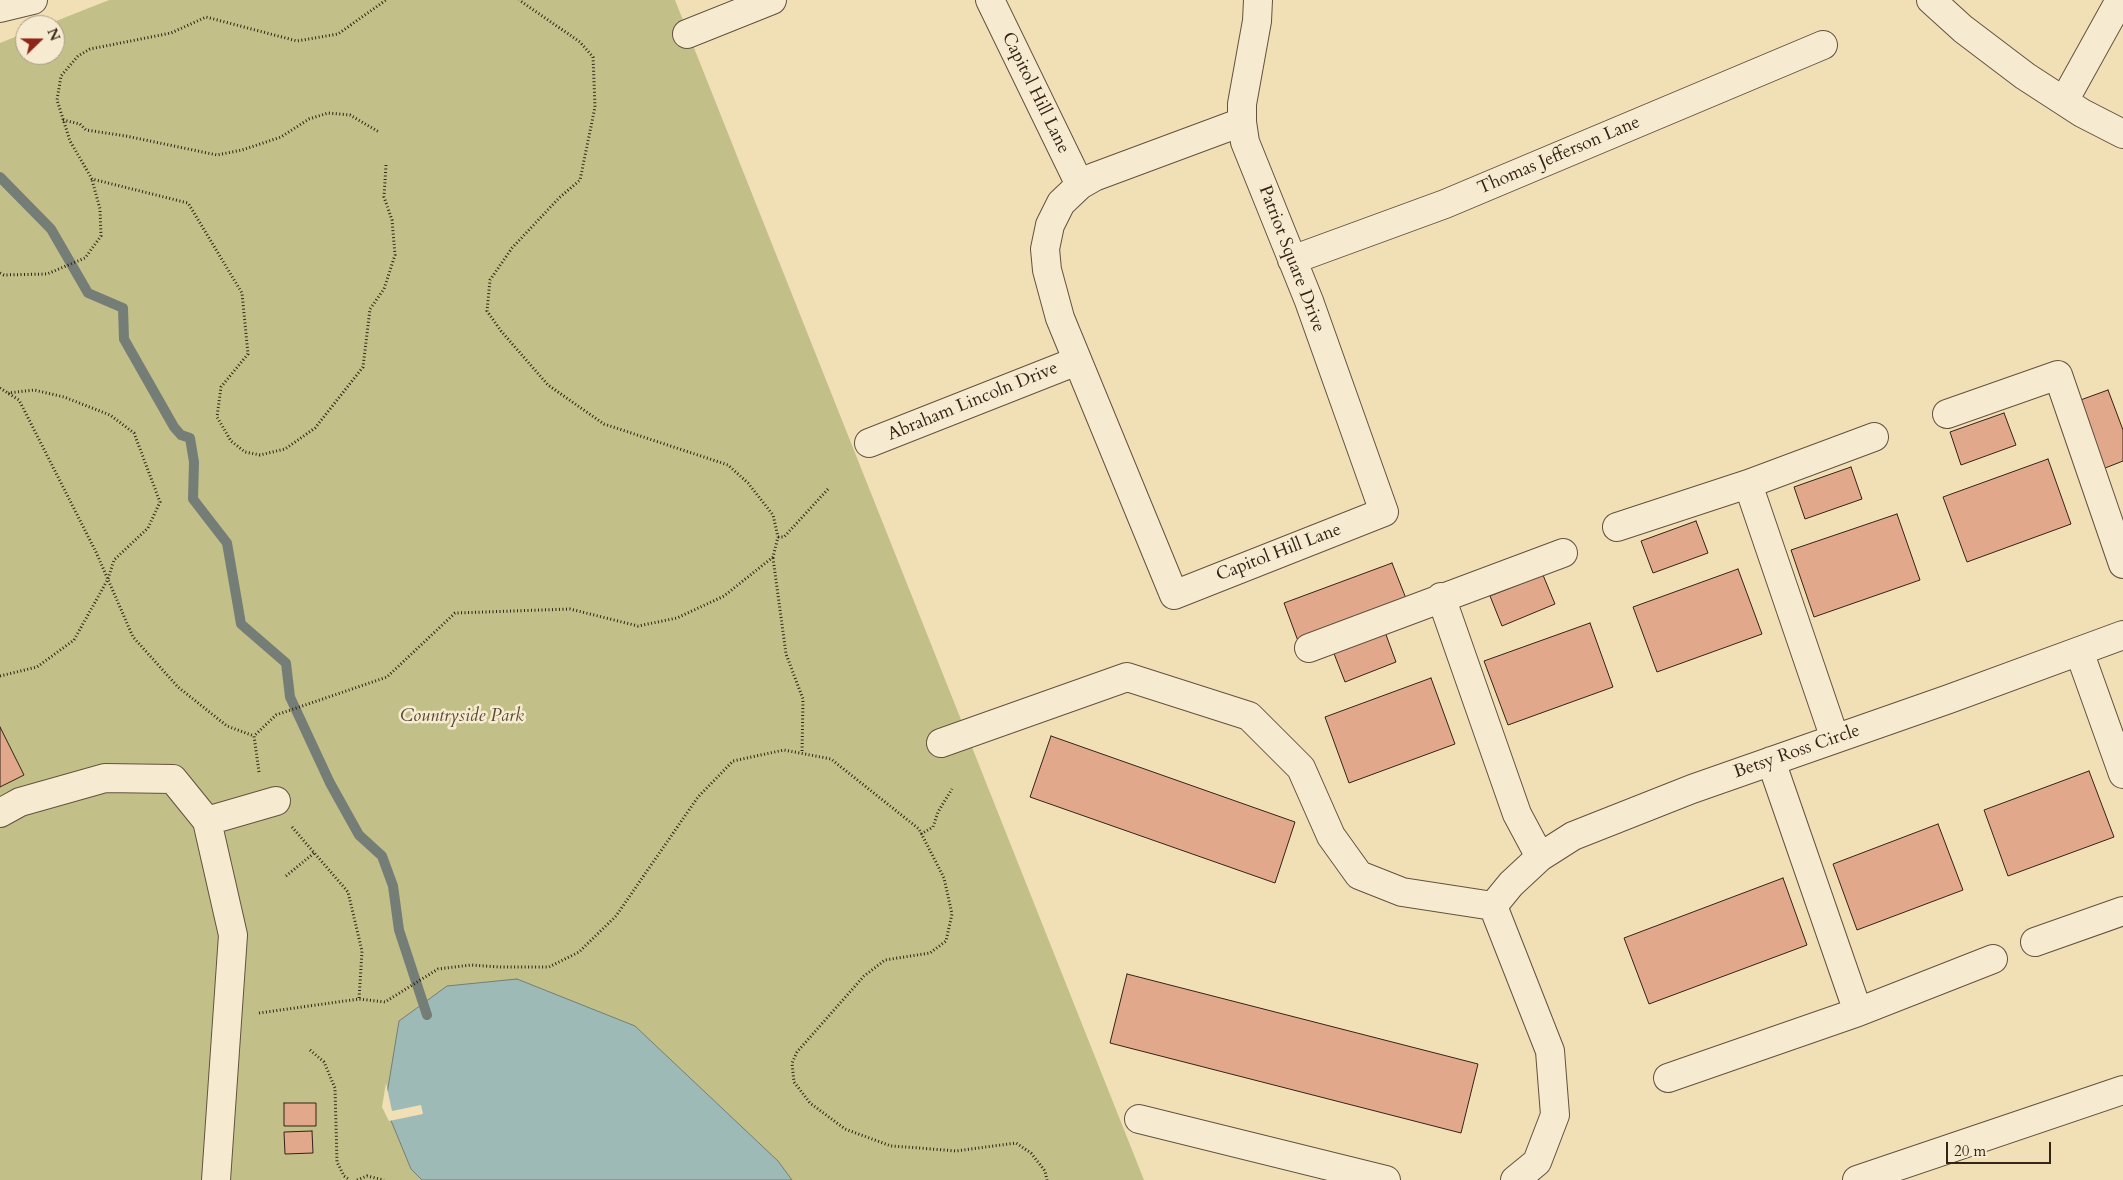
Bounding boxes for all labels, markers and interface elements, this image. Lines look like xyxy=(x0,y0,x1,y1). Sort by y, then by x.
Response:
north arrow xyxy=(15,15,65,65)
text: N xyxy=(42,25,65,44)
street label: Capitol Hill Lane xyxy=(996,29,1074,157)
street label: Thomas Jefferson Lane xyxy=(1475,112,1643,200)
street label: Patriot Square Drive xyxy=(1253,183,1329,335)
street label: Abraham Lincoln Drive xyxy=(885,358,1061,446)
street label: Capitol Hill Lane xyxy=(1213,519,1345,587)
park label: Countryside Park xyxy=(400,706,524,728)
street label: Betsy Ross Circle xyxy=(1731,720,1863,784)
scale bar xyxy=(1948,1132,2053,1164)
text: 20 m xyxy=(1954,1141,1986,1161)

